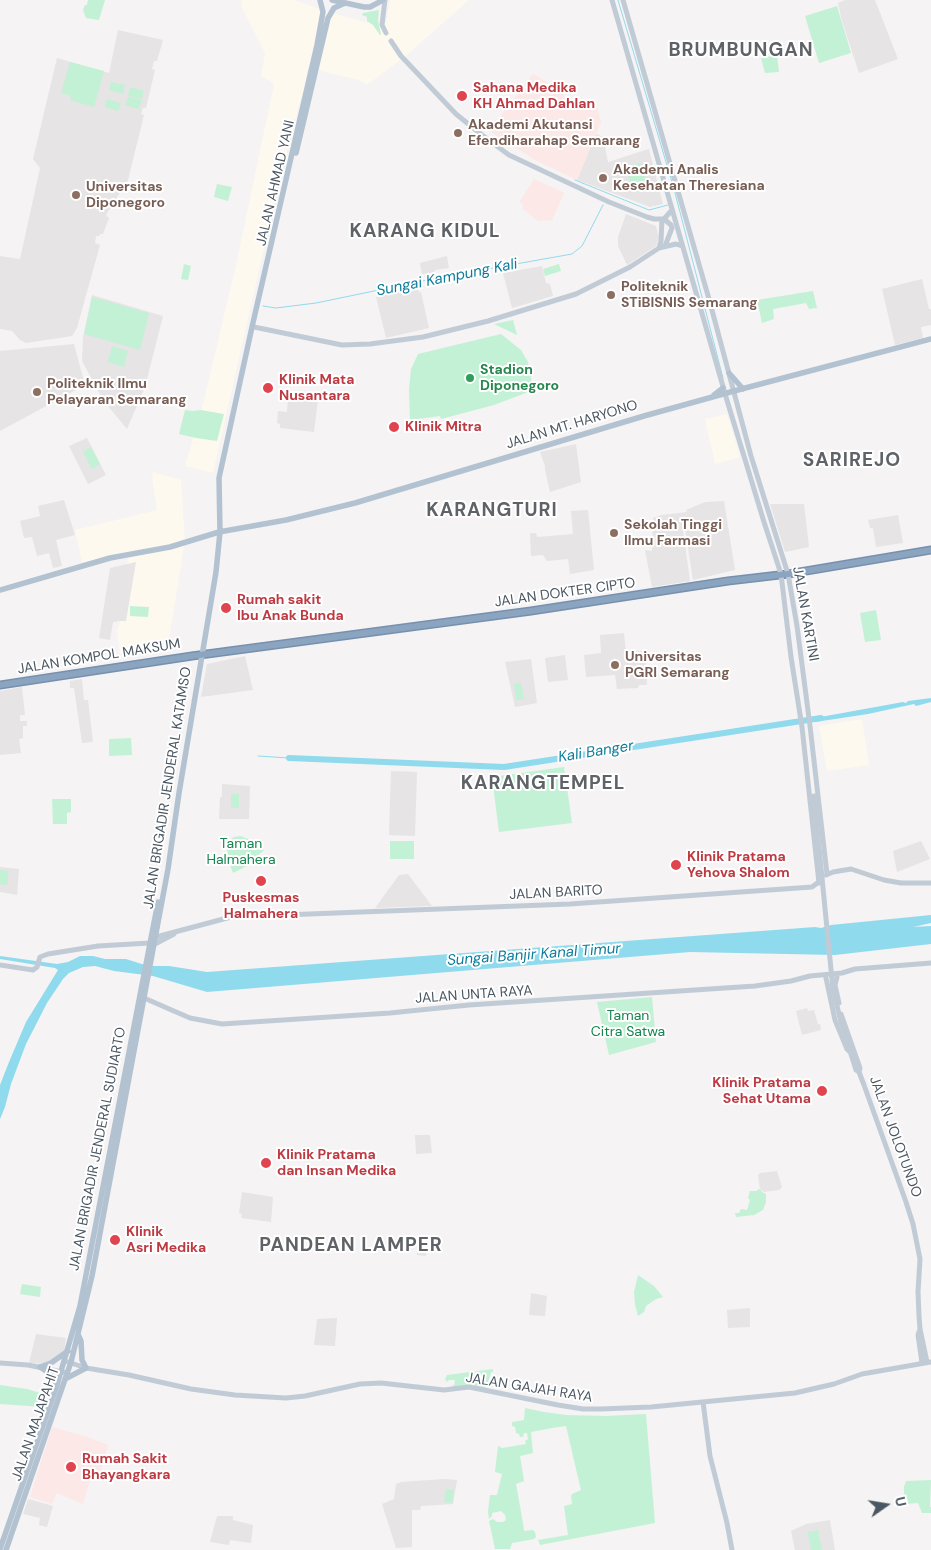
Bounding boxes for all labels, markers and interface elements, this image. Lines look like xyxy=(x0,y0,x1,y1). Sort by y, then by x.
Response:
district label: BRUMBUNGAN xyxy=(667,40,815,62)
place label: Sahana Medika KH Ahmad Dahlan xyxy=(473,80,595,112)
marker: Sahana Medika KH Ahmad Dahlan xyxy=(455,89,469,103)
place label: Akademi Akutansi Efendiharahap Semarang xyxy=(468,117,640,150)
street label: JALAN AHMAD YANI xyxy=(253,118,299,248)
marker: Akademi Akutansi Efendiharahap Semarang xyxy=(452,127,464,139)
place label: Akademi Analis Kesehatan Theresiana xyxy=(613,162,765,194)
marker: Akademi Analis Kesehatan Theresiana xyxy=(597,172,609,184)
place label: Universitas Diponegoro xyxy=(86,179,165,212)
marker: Universitas Diponegoro xyxy=(70,189,82,201)
district label: KARANG KIDUL xyxy=(348,221,502,243)
water label: Sungai Kampung Kali xyxy=(375,255,519,301)
place label: Politeknik STiBISNIS Semarang xyxy=(621,279,758,312)
marker: Politeknik STiBISNIS Semarang xyxy=(605,289,617,301)
place label: Stadion Diponegoro xyxy=(480,362,559,394)
place label: Klinik Mata Nusantara xyxy=(279,372,354,404)
marker: Stadion Diponegoro xyxy=(464,372,476,384)
place label: Politeknik Ilmu Pelayaran Semarang xyxy=(47,376,186,408)
marker: Klinik Mata Nusantara xyxy=(261,381,275,395)
marker: Politeknik Ilmu Pelayaran Semarang xyxy=(31,386,43,398)
street label: JALAN MT. HARYONO xyxy=(504,397,640,453)
place label: Klinik Mitra xyxy=(405,419,482,435)
marker: Klinik Mitra xyxy=(387,420,401,434)
district label: SARIREJO xyxy=(802,450,902,472)
district label: KARANGTURI xyxy=(425,500,559,522)
place label: Sekolah Tinggi Ilmu Farmasi xyxy=(624,517,722,550)
marker: Sekolah Tinggi Ilmu Farmasi xyxy=(608,527,620,539)
street label: JALAN KARTINI xyxy=(788,565,822,663)
street label: JALAN DOKTER CIPTO xyxy=(494,575,636,611)
place label: Rumah sakit Ibu Anak Bunda xyxy=(237,592,344,624)
marker: Rumah sakit Ibu Anak Bunda xyxy=(219,601,233,615)
street label: JALAN KOMPOL MAKSUM xyxy=(16,636,182,678)
place label: Universitas PGRI Semarang xyxy=(625,649,730,682)
marker: Universitas PGRI Semarang xyxy=(609,659,621,671)
street label: JALAN BRIGADIR JENDERAL KATAMSO xyxy=(141,666,195,910)
water label: Kali Banger xyxy=(557,737,635,767)
district label: KARANGTEMPEL xyxy=(459,773,627,795)
park label: Taman Halmahera xyxy=(206,836,276,869)
place label: Klinik Pratama Yehova Shalom xyxy=(687,849,790,882)
marker: Klinik Pratama Yehova Shalom xyxy=(669,858,683,872)
marker: Puskesmas Halmahera xyxy=(254,874,268,888)
street label: JALAN BARITO xyxy=(509,882,603,904)
place label: Puskesmas Halmahera xyxy=(223,890,299,922)
water label: Sungai Banjir Kanal Timur xyxy=(446,940,622,970)
street label: JALAN UNTA RAYA xyxy=(415,983,533,1007)
park label: Taman Citra Satwa xyxy=(591,1008,665,1040)
street label: JALAN BRIGADIR JENDERAL SUDIARTO xyxy=(66,1026,130,1272)
street label: JALAN JOLOTUNDO xyxy=(865,1074,925,1200)
place label: Klinik Pratama Sehat Utama xyxy=(712,1075,811,1108)
marker: Klinik Pratama Sehat Utama xyxy=(815,1084,829,1098)
place label: Klinik Pratama dan Insan Medika xyxy=(277,1147,396,1180)
marker: Klinik Pratama dan Insan Medika xyxy=(259,1156,273,1170)
place label: Klinik Asri Medika xyxy=(126,1224,206,1256)
marker: Klinik Asri Medika xyxy=(108,1233,122,1247)
district label: PANDEAN LAMPER xyxy=(257,1235,445,1257)
street label: JALAN MAJAPAHIT xyxy=(9,1365,63,1483)
street label: JALAN GAJAH RAYA xyxy=(464,1370,594,1406)
place label: Rumah Sakit Bhayangkara xyxy=(82,1451,171,1484)
marker: Rumah Sakit Bhayangkara xyxy=(64,1460,78,1474)
north arrow xyxy=(861,1480,911,1530)
text: U xyxy=(891,1495,910,1508)

